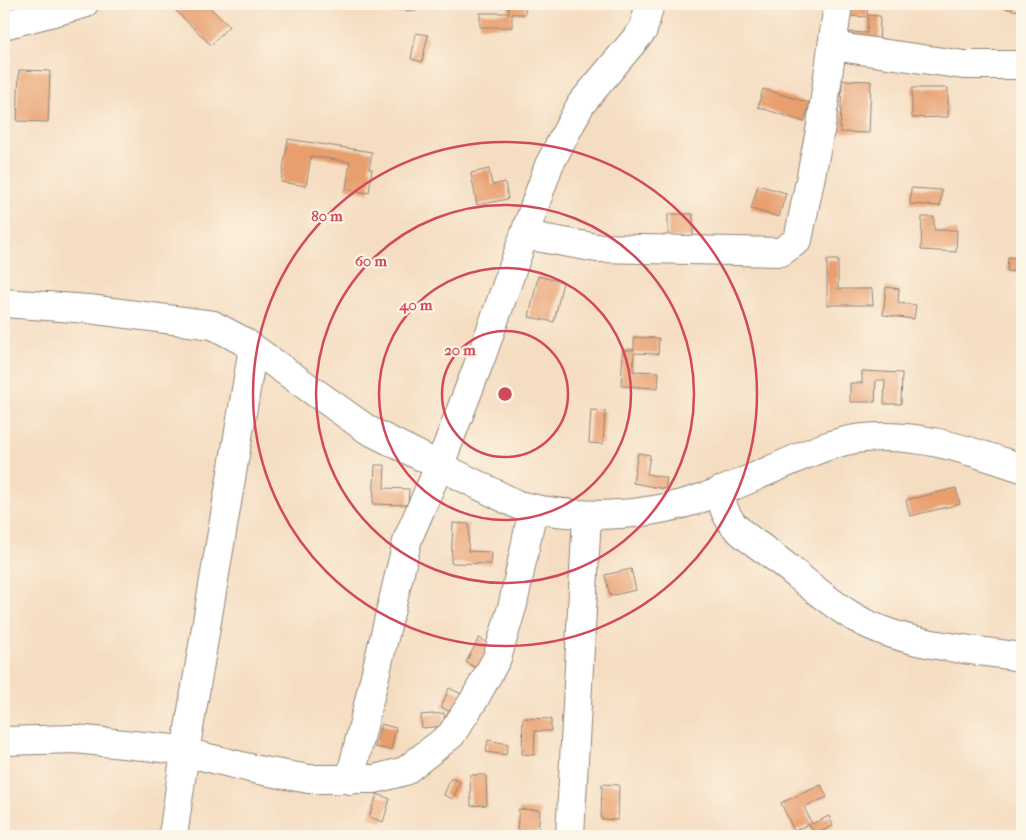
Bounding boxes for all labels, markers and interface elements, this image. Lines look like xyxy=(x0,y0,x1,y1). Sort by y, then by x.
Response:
text: 80 m xyxy=(311,207,343,225)
text: 60 m xyxy=(355,252,388,270)
text: 40 m xyxy=(399,296,433,314)
text: 20 m xyxy=(444,341,476,359)
centre of rings xyxy=(496,385,514,403)

